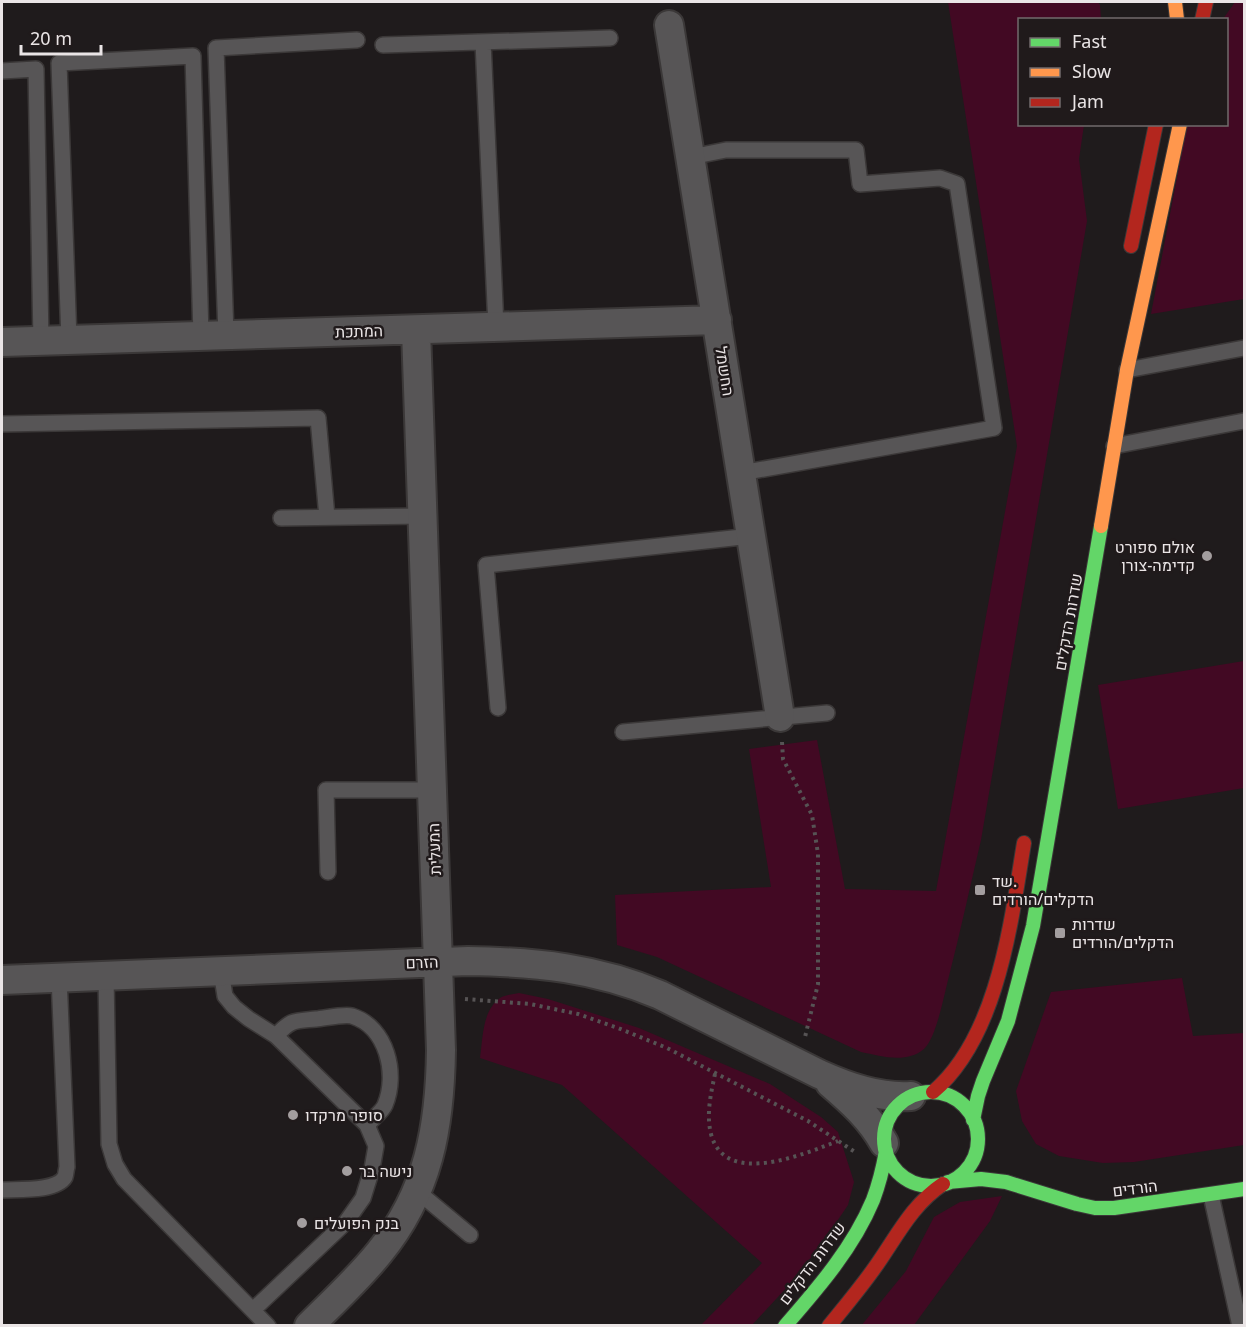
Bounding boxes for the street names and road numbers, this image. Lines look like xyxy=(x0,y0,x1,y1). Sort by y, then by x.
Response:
street label: המתכת xyxy=(335,319,383,343)
street label: החשמל xyxy=(710,344,740,398)
street label: שדרות הדקלים xyxy=(1049,572,1087,672)
street label: המעלית xyxy=(422,823,446,875)
street label: הזרם xyxy=(405,950,439,974)
street label: הורדים xyxy=(1111,1174,1159,1202)
street label: שדרות הדקלים xyxy=(774,1217,850,1309)

